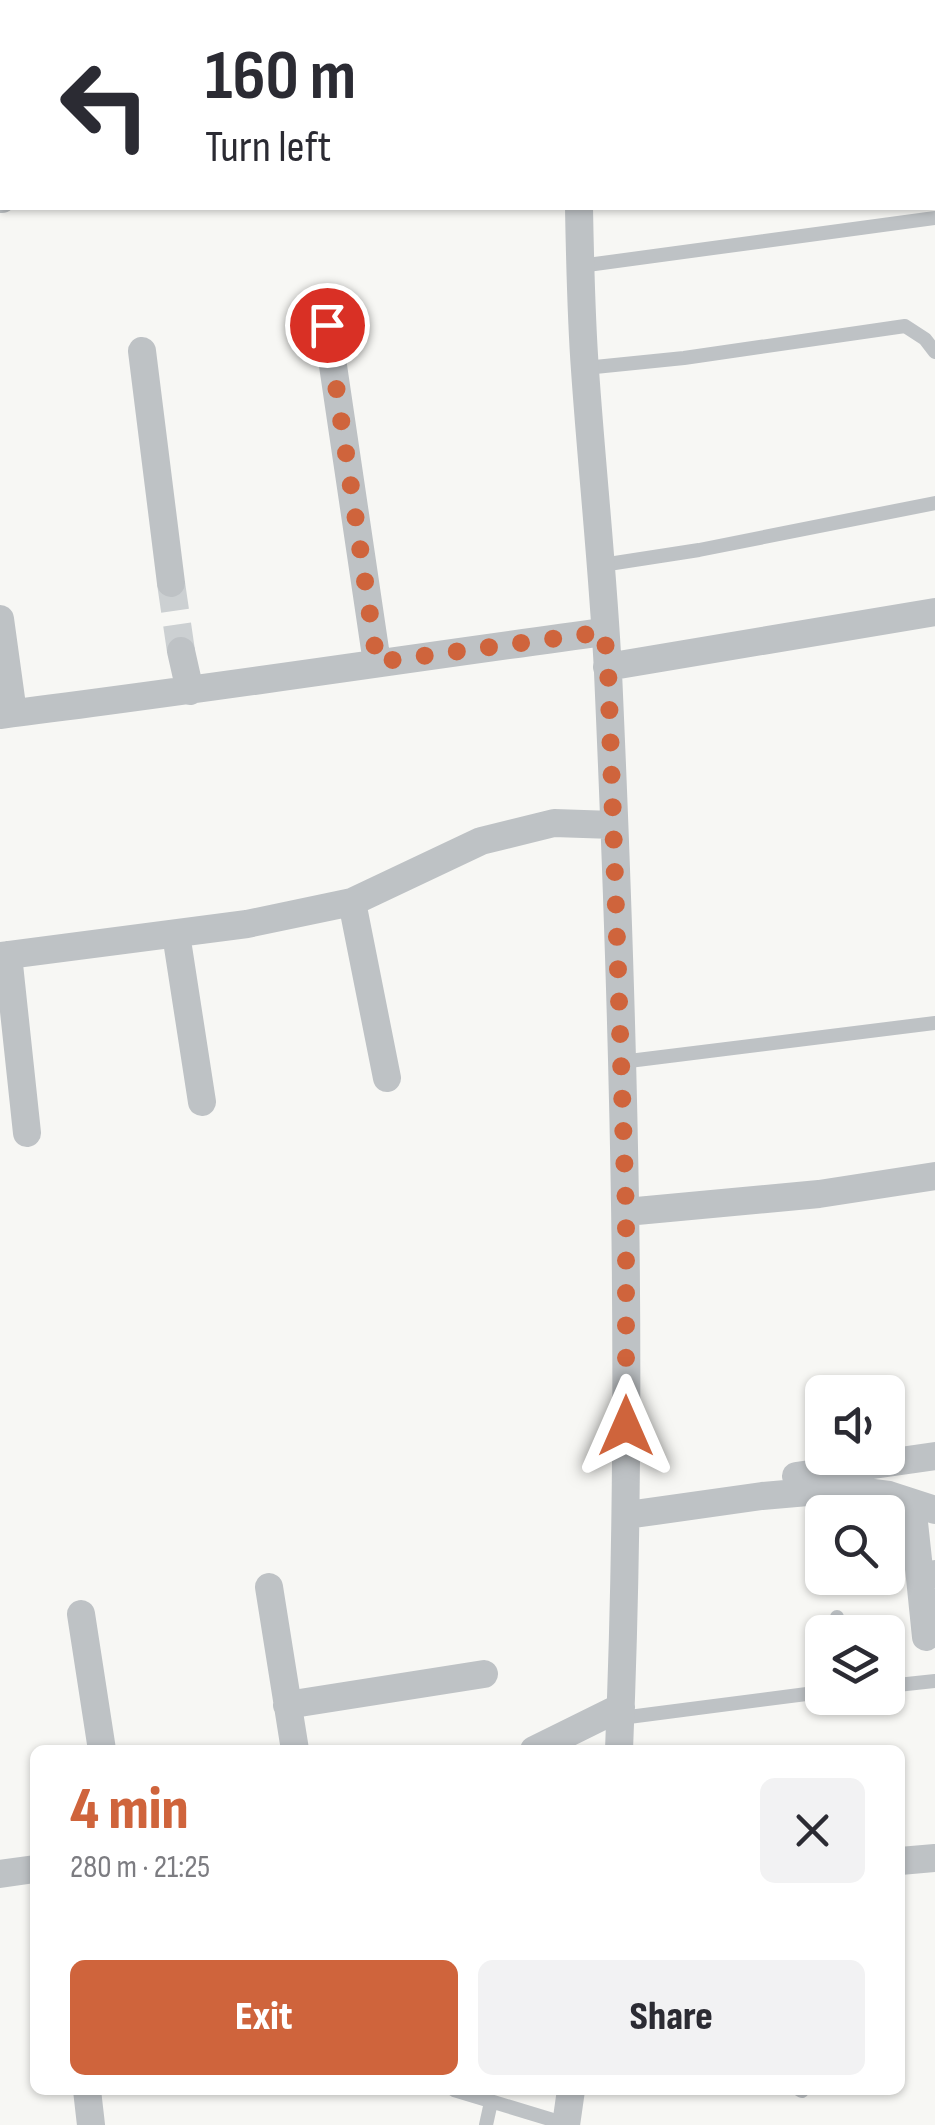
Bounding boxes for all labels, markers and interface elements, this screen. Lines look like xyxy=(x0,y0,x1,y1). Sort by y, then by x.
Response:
text: 160 m xyxy=(205,35,356,119)
icon: left xyxy=(40,40,170,170)
text: Turn left xyxy=(205,120,331,175)
pin xyxy=(285,283,370,368)
icon: arrive xyxy=(300,298,355,353)
position arrow xyxy=(574,1374,678,1478)
map controls xyxy=(805,1375,905,1715)
button: sound xyxy=(805,1375,905,1475)
button: search xyxy=(805,1495,905,1595)
button: layers xyxy=(805,1615,905,1715)
text: 4 min xyxy=(70,1774,189,1846)
button: close xyxy=(760,1778,865,1883)
text: 280 m · 21:25 xyxy=(70,1848,210,1887)
button: Exit xyxy=(70,1960,458,2075)
button: Share xyxy=(478,1960,865,2075)

